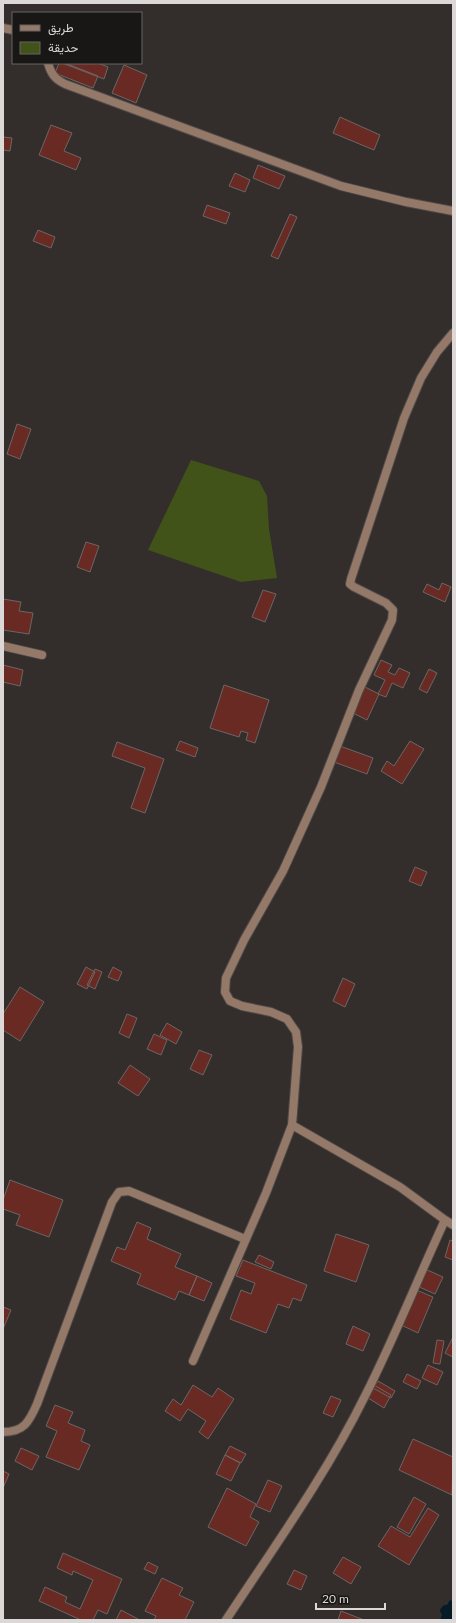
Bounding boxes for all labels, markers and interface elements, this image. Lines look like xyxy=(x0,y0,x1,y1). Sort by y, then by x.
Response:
legend xyxy=(12,12,142,64)
text: طريق xyxy=(48,20,74,36)
text: حديقة xyxy=(48,40,78,55)
scale bar xyxy=(316,1585,385,1611)
text: 20 m xyxy=(322,1591,349,1606)

